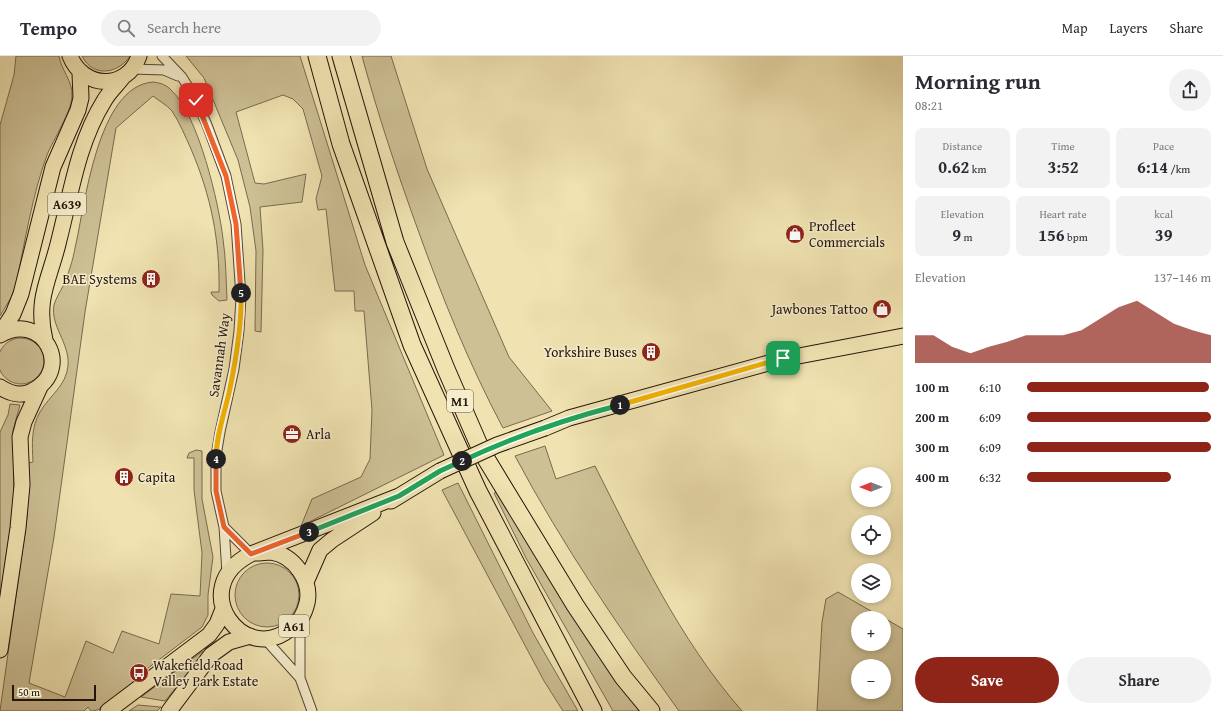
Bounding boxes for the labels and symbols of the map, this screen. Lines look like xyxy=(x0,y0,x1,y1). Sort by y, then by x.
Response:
pin xyxy=(179,83,213,117)
road number: A639 xyxy=(48,193,86,215)
place label: Profleet Commercials xyxy=(809,216,885,252)
shop icon: Profleet Commercials xyxy=(784,223,806,245)
building icon: BAE Systems xyxy=(140,268,162,290)
place label: BAE Systems xyxy=(63,269,137,289)
pin: 5 xyxy=(231,283,251,303)
shop icon: Jawbones Tattoo xyxy=(871,298,893,320)
place label: Jawbones Tattoo xyxy=(770,299,868,319)
street label: Savannah Way xyxy=(203,312,235,398)
building icon: Yorkshire Buses xyxy=(640,341,662,363)
pin xyxy=(766,341,800,375)
place label: Yorkshire Buses xyxy=(544,342,637,362)
road number: M1 xyxy=(447,390,473,412)
pin: 1 xyxy=(610,395,630,415)
office icon: Arla xyxy=(281,423,303,445)
place label: Arla xyxy=(306,424,331,444)
pin: 4 xyxy=(206,449,226,469)
pin: 2 xyxy=(452,451,472,471)
building icon: Capita xyxy=(113,466,135,488)
place label: Capita xyxy=(138,467,176,487)
north arrow xyxy=(851,467,891,507)
pin: 3 xyxy=(299,522,319,542)
road number: A61 xyxy=(279,615,309,637)
place label: Wakefield Road Valley Park Estate xyxy=(153,655,259,691)
bus stop icon: Wakefield Road Valley Park Estate xyxy=(128,662,150,684)
scale bar xyxy=(12,683,96,702)

